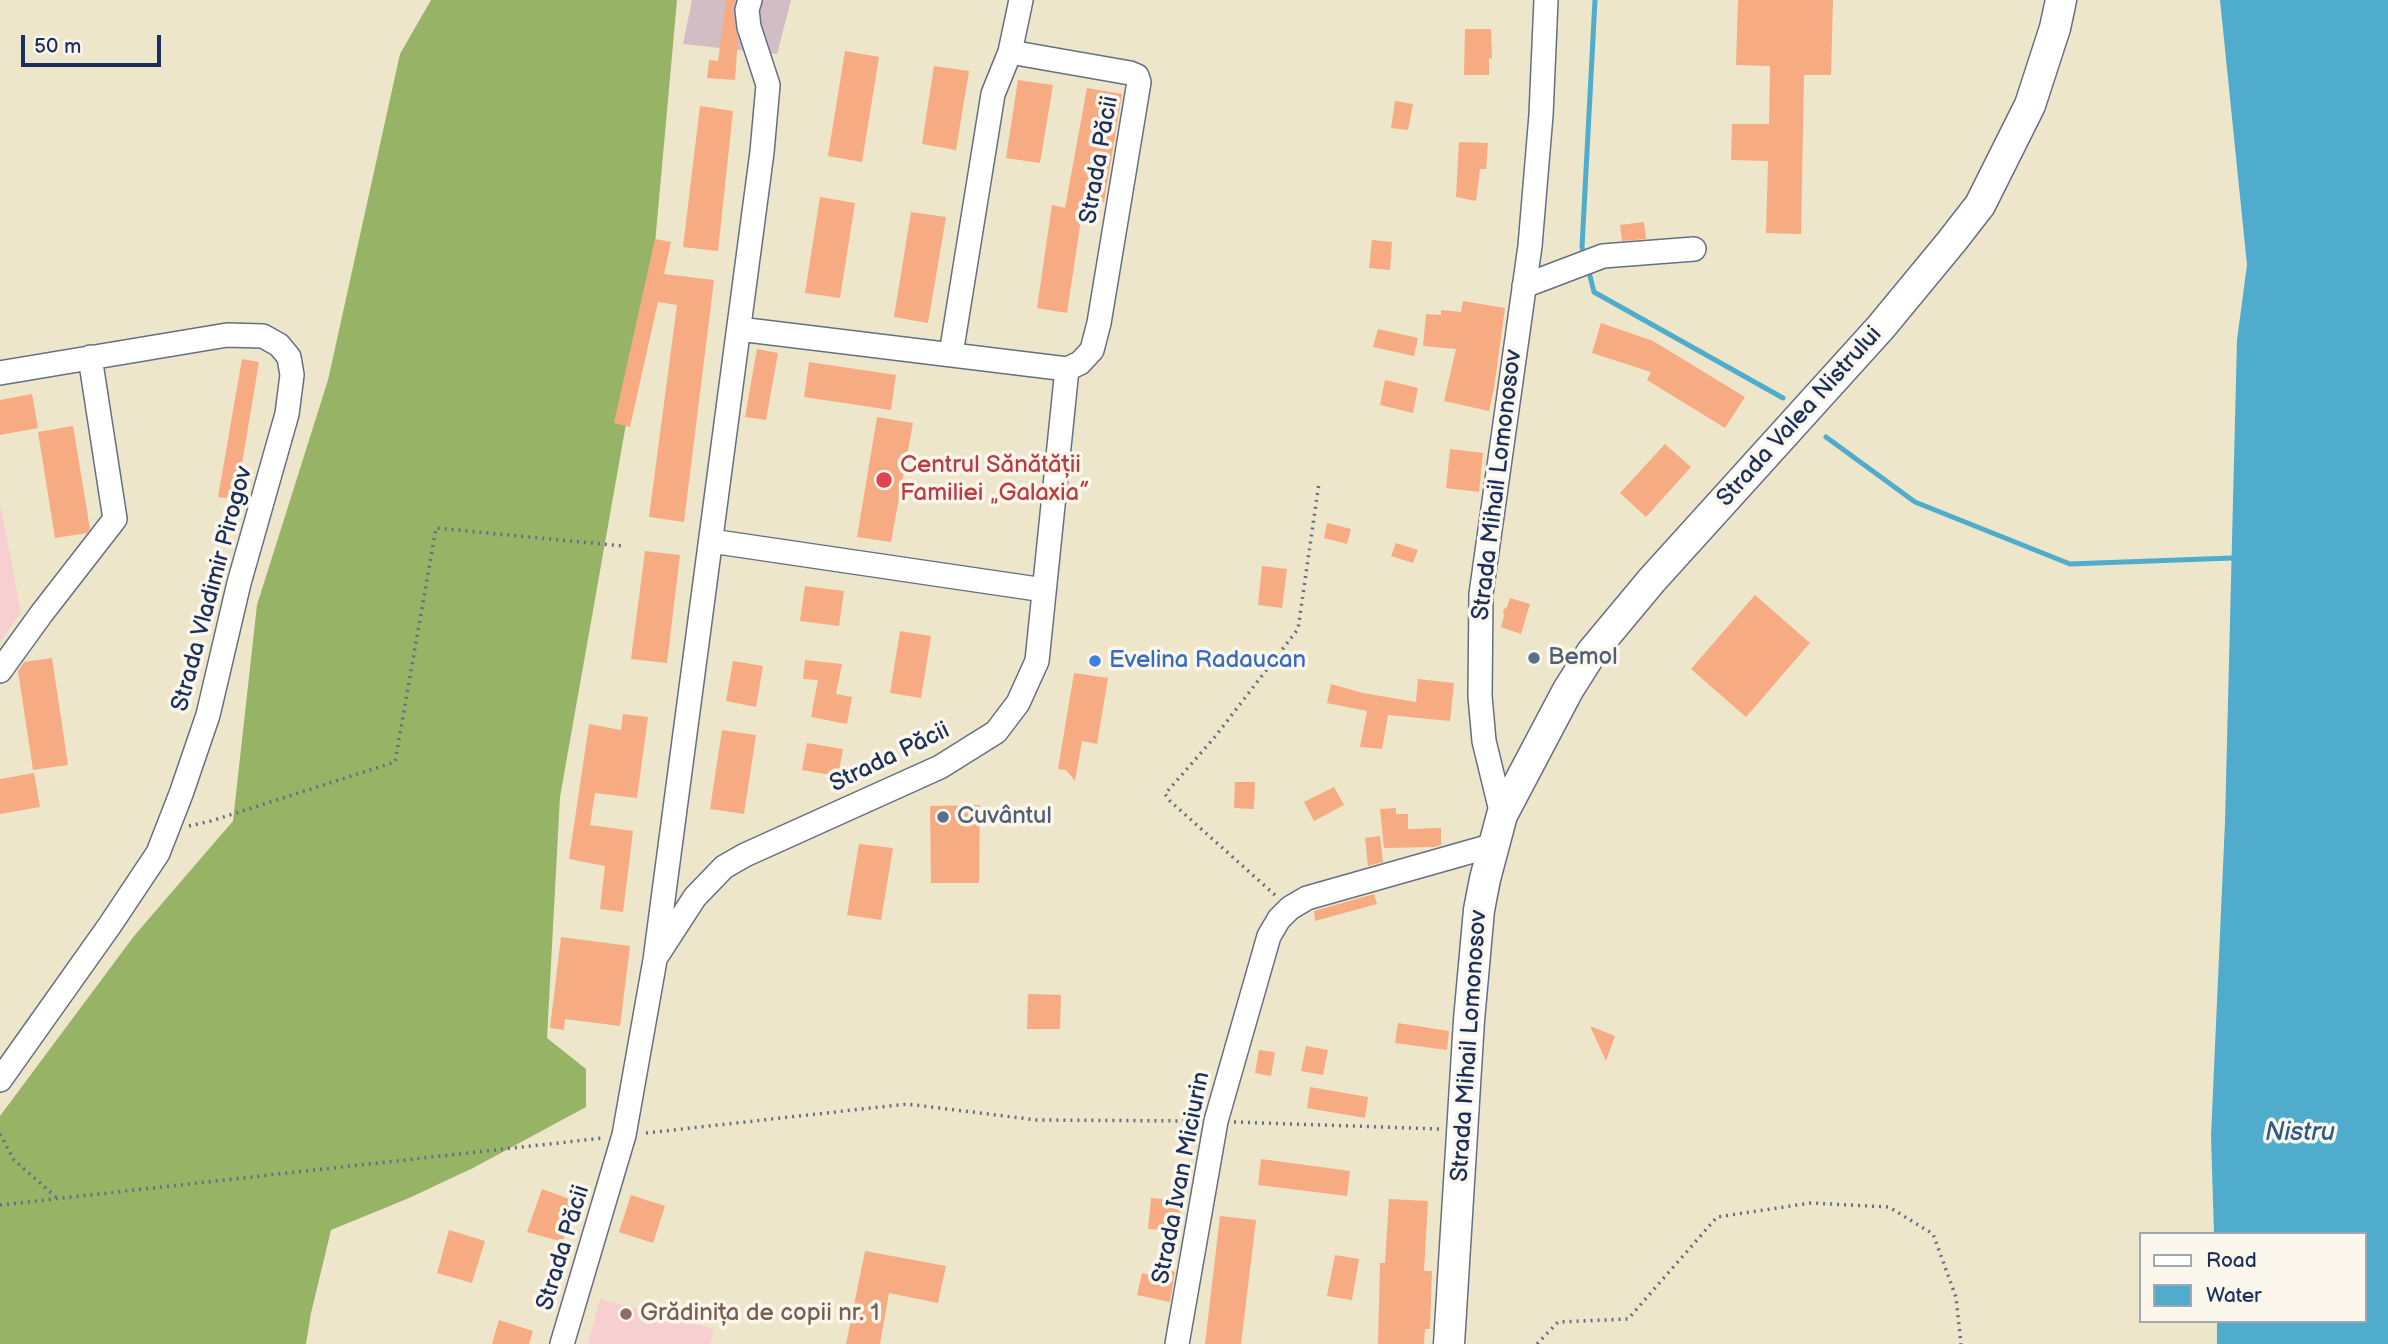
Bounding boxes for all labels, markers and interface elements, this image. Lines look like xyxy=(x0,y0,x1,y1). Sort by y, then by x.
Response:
scale bar xyxy=(24,21,164,65)
text: 50 m xyxy=(34,34,81,59)
street label: Strada Păcii xyxy=(1075,94,1125,226)
street label: Strada Valea Nistrului xyxy=(1711,321,1889,513)
street label: Strada Mihail Lomonosov xyxy=(1467,348,1529,622)
place label: Centrul Sănătății Familiei „Galaxia” xyxy=(900,452,1089,508)
street label: Strada Vladimir Pirogov xyxy=(166,463,260,715)
marker: Centrul Sănătății Familiei „Galaxia” xyxy=(874,470,894,490)
place label: Bemol xyxy=(1548,644,1618,672)
place label: Evelina Radaucan xyxy=(1109,647,1306,675)
marker: Bemol xyxy=(1526,650,1542,666)
marker: Evelina Radaucan xyxy=(1087,653,1103,669)
street label: Strada Păcii xyxy=(826,717,954,799)
place label: Cuvântul xyxy=(957,803,1052,831)
marker: Cuvântul xyxy=(935,809,951,825)
street label: Strada Mihail Lomonosov xyxy=(1446,909,1494,1183)
street label: Strada Ivan Miciurin xyxy=(1147,1069,1217,1287)
water label: Nistru xyxy=(2265,1117,2335,1149)
street label: Strada Păcii xyxy=(531,1182,597,1314)
legend xyxy=(2140,1232,2367,1323)
text: Road xyxy=(2206,1248,2257,1273)
text: Water xyxy=(2206,1283,2262,1308)
place label: Grădinița de copii nr. 1 xyxy=(640,1300,880,1328)
marker: Grădinița de copii nr. 1 xyxy=(618,1306,634,1322)

